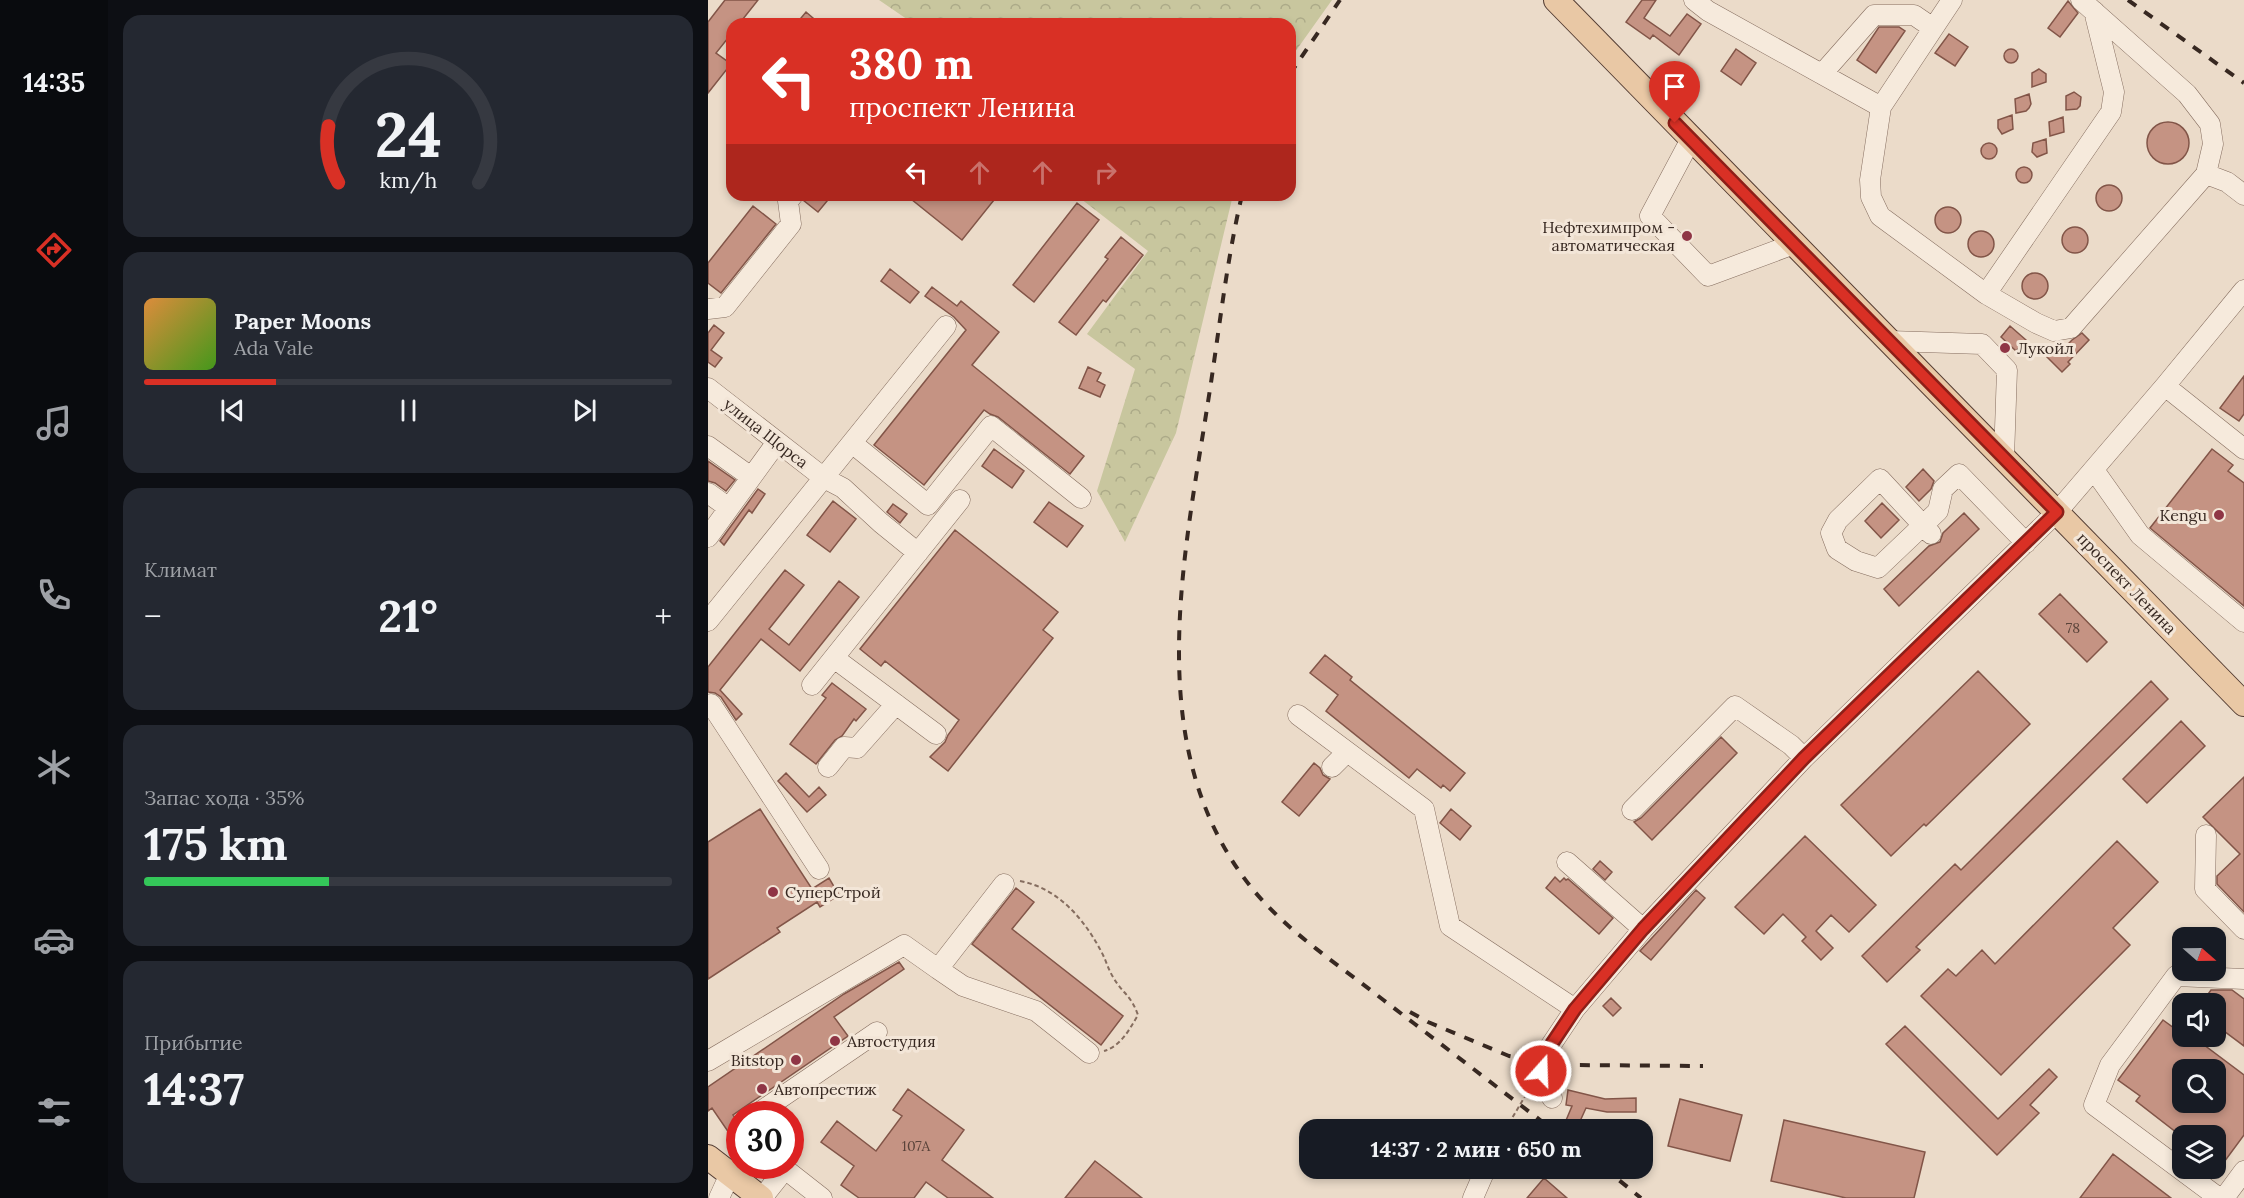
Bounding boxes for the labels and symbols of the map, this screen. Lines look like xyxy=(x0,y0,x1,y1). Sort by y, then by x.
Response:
pin xyxy=(1649,61,1700,123)
place label: Нефтехимпром - автоматическая xyxy=(1542,217,1675,255)
marker: Нефтехимпром - автоматическая xyxy=(1680,229,1694,243)
place label: Лукойл xyxy=(2017,338,2074,358)
marker: Лукойл xyxy=(1998,341,2012,355)
street label: улица Щорса xyxy=(720,394,812,472)
place label: Kengu xyxy=(2160,505,2207,525)
marker: Kengu xyxy=(2212,508,2226,522)
street label: проспект Ленина xyxy=(2073,528,2181,638)
house number: 78 xyxy=(2066,619,2080,637)
place label: СуперСтрой xyxy=(785,882,881,902)
marker: СуперСтрой xyxy=(766,885,780,899)
north arrow xyxy=(2172,927,2226,981)
place label: Автостудия xyxy=(846,1031,936,1051)
marker: Автостудия xyxy=(828,1034,842,1048)
position arrow xyxy=(1509,1039,1573,1103)
place label: Bitstop xyxy=(731,1050,784,1070)
marker: Bitstop xyxy=(789,1053,803,1067)
place label: Автопрестиж xyxy=(773,1079,877,1099)
marker: Автопрестиж xyxy=(755,1082,769,1096)
speed limit sign: 30 xyxy=(726,1101,804,1179)
house number: 107А xyxy=(902,1137,930,1155)

